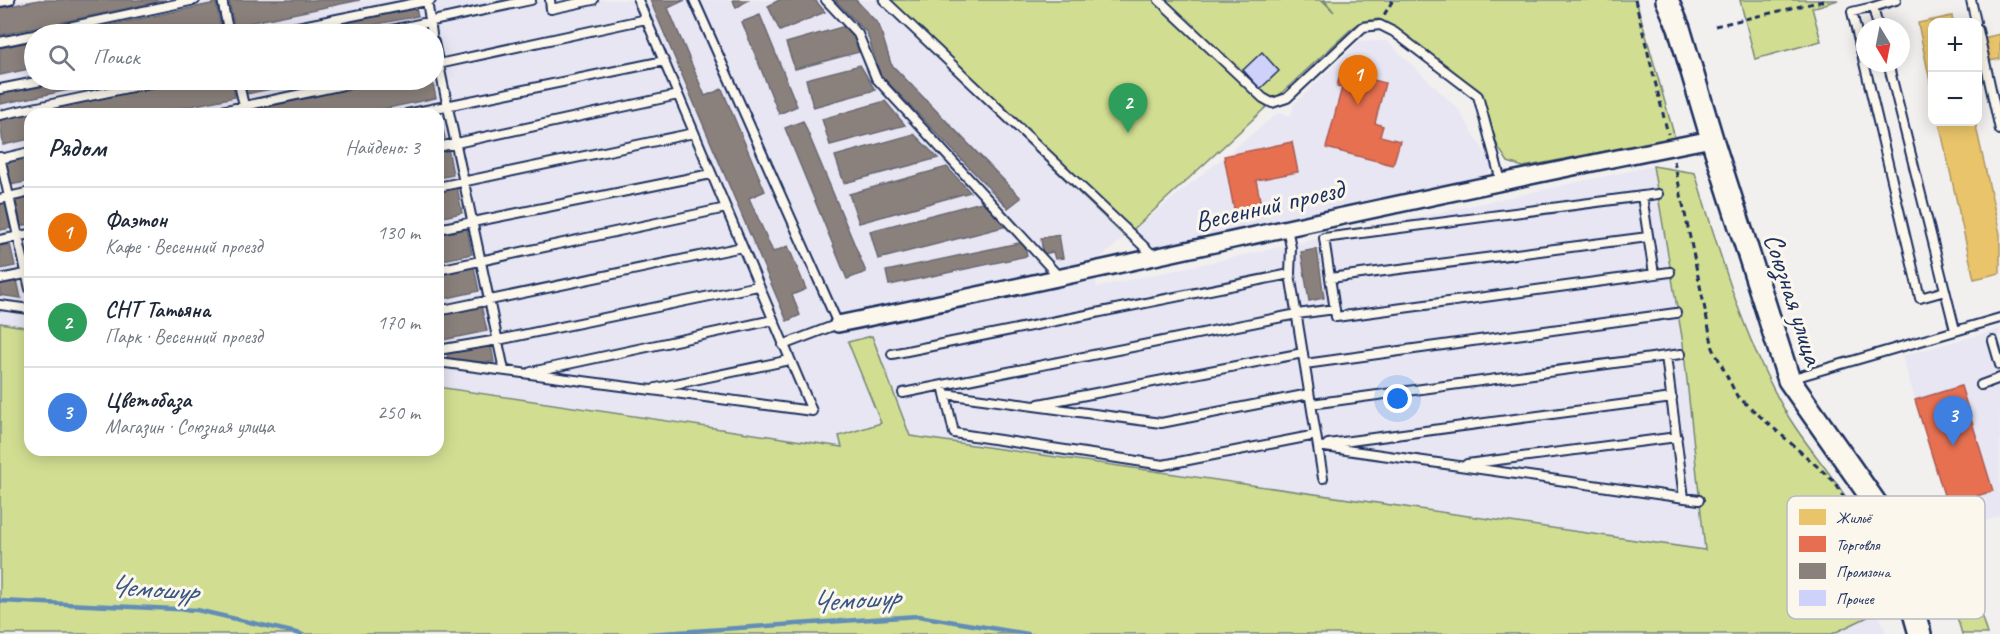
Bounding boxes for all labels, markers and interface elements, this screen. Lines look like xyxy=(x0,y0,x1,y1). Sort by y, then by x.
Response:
north arrow xyxy=(1856,18,1910,72)
map controls xyxy=(1928,18,1982,126)
button: + xyxy=(1928,18,1982,72)
search box xyxy=(24,24,444,90)
icon: search xyxy=(45,41,78,74)
text: Поиск xyxy=(93,43,139,71)
pin: 1 xyxy=(1338,56,1378,105)
button: − xyxy=(1928,72,1982,126)
pin: 2 xyxy=(1108,84,1148,133)
text: Рядом xyxy=(48,131,106,164)
text: Найдено: 3 xyxy=(345,135,420,160)
street label: Весенний проезд xyxy=(1191,170,1350,239)
text: Фаэтон xyxy=(105,206,167,234)
text: 1 xyxy=(63,220,72,245)
text: 130 m xyxy=(377,220,420,245)
street label: Союзная улица xyxy=(1755,229,1832,371)
text: Кафе · Весенний проезд xyxy=(105,234,262,259)
text: СНТ Татьяна xyxy=(105,296,210,324)
text: 2 xyxy=(63,310,72,335)
text: 170 m xyxy=(377,310,420,335)
text: Парк · Весенний проезд xyxy=(105,324,263,349)
your location xyxy=(1383,384,1412,413)
text: Цветобаза xyxy=(105,386,191,414)
pin: 3 xyxy=(1934,396,1972,446)
text: 3 xyxy=(63,400,72,425)
text: 250 m xyxy=(377,400,420,425)
text: Магазин · Союзная улица xyxy=(105,414,274,439)
legend xyxy=(1787,496,1985,619)
text: Жильё xyxy=(1836,508,1874,528)
text: Торговля xyxy=(1836,535,1881,555)
text: Промзона xyxy=(1836,562,1891,582)
water label: Чемошур xyxy=(108,566,202,610)
water label: Чемошур xyxy=(810,577,904,621)
text: Прочее xyxy=(1836,589,1875,609)

